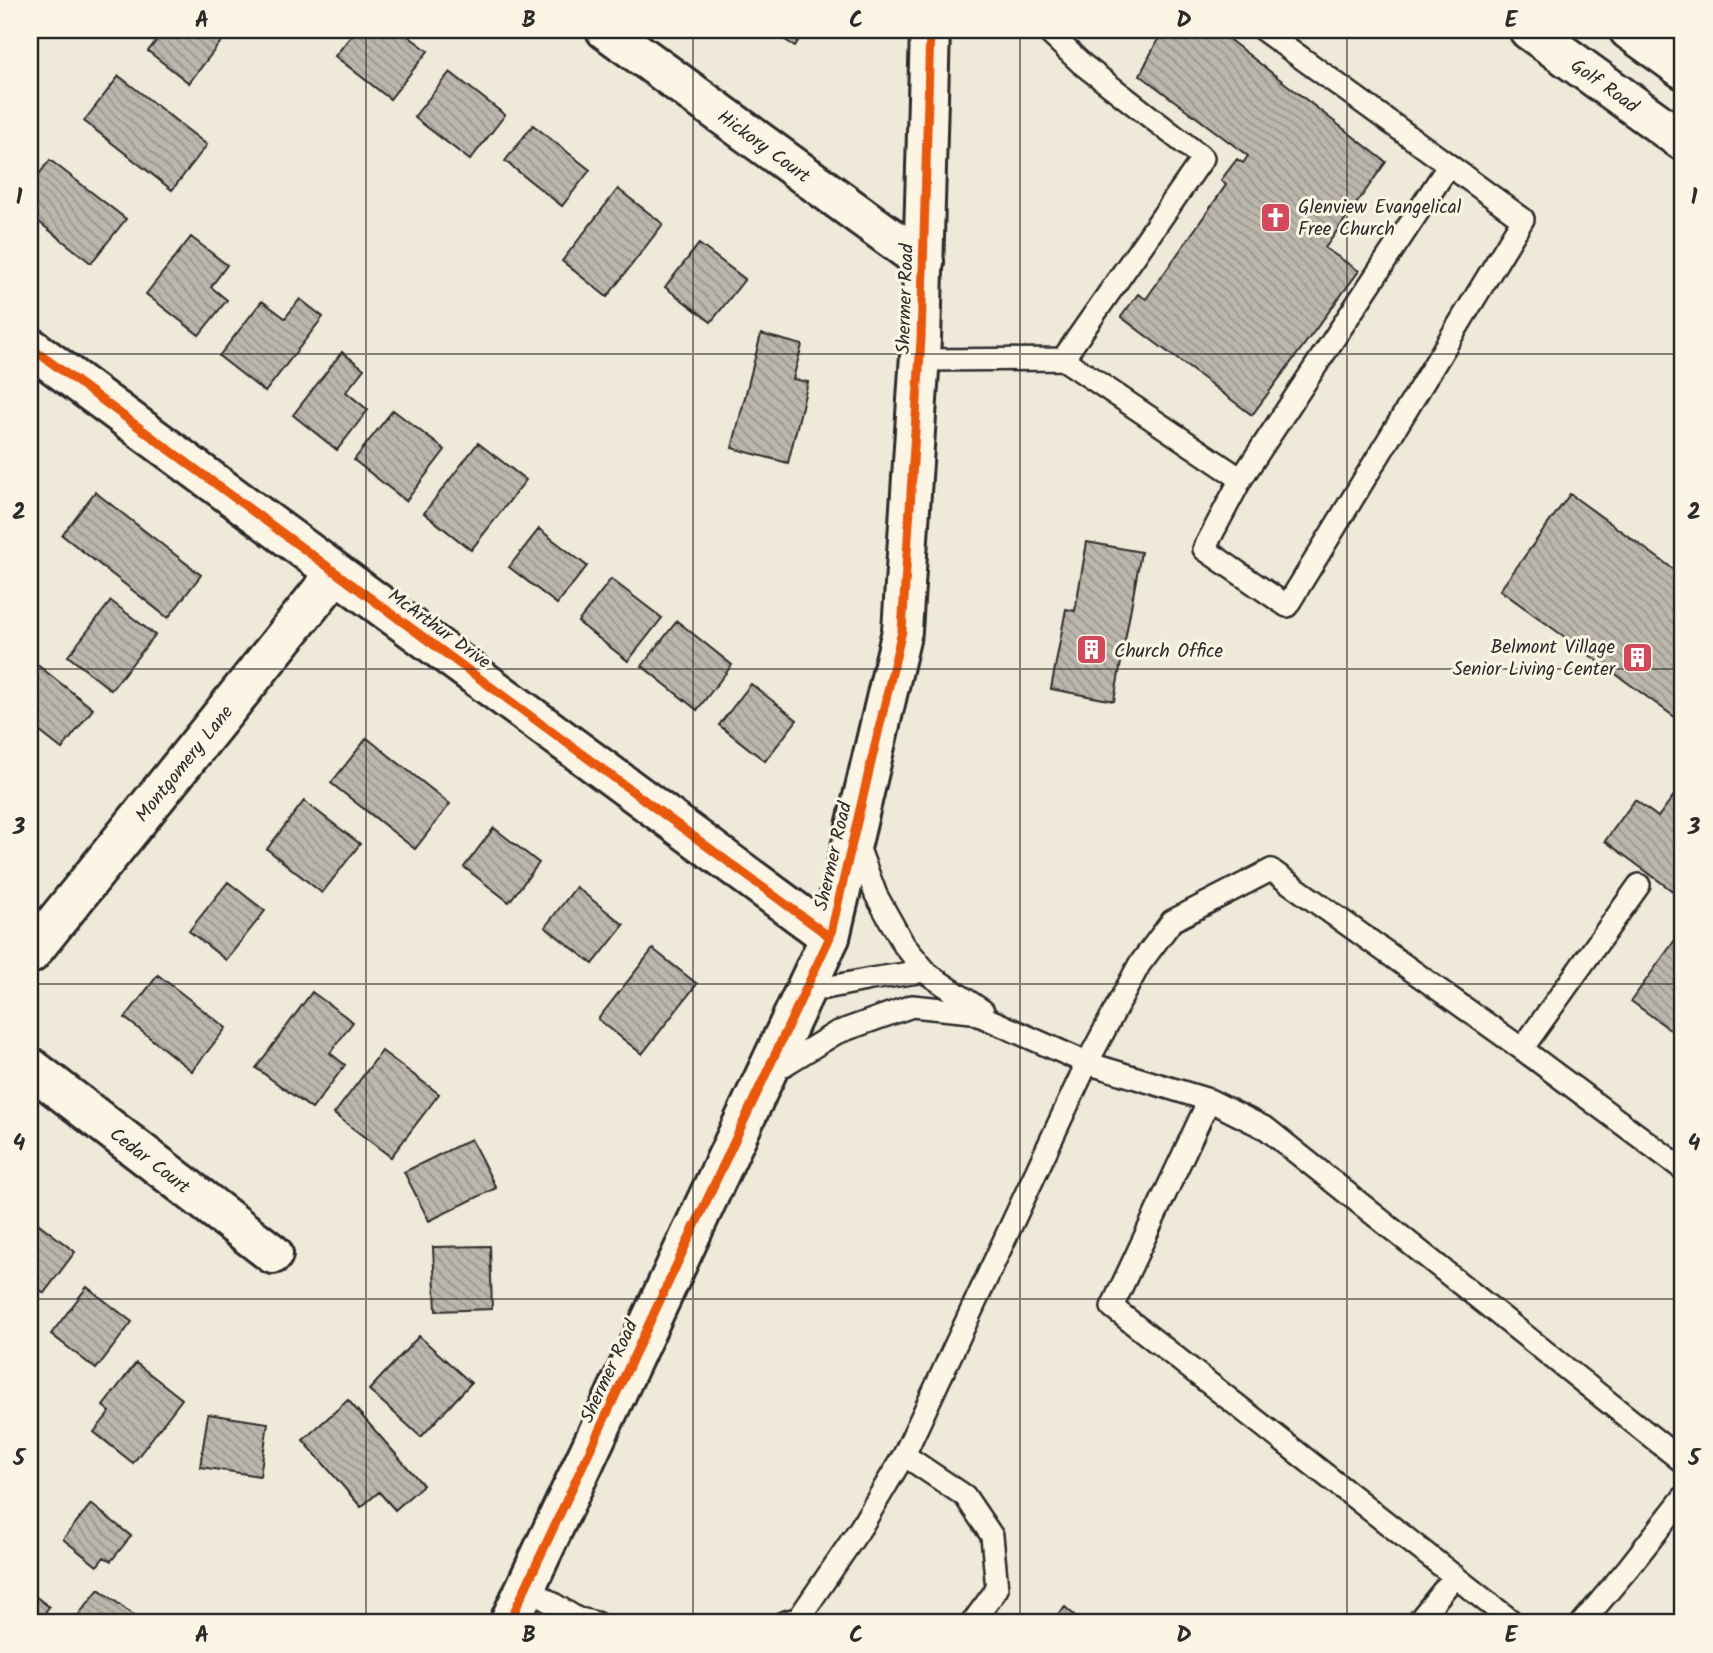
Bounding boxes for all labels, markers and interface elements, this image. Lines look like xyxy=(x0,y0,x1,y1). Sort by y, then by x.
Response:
text: A xyxy=(195,3,209,39)
text: B xyxy=(522,3,536,39)
text: C xyxy=(849,3,863,39)
text: D xyxy=(1176,3,1192,39)
text: E xyxy=(1505,3,1519,39)
street label: Golf Road xyxy=(1564,52,1645,122)
street label: Hickory Court xyxy=(710,103,817,192)
text: 1 xyxy=(16,180,23,216)
text: 1 xyxy=(1691,180,1698,216)
place label: Glenview Evangelical Free Church xyxy=(1298,193,1462,245)
church icon: Glenview Evangelical Free Church xyxy=(1258,200,1292,234)
street label: Shermer Road xyxy=(889,243,923,355)
text: 2 xyxy=(12,495,26,531)
text: 2 xyxy=(1687,495,1701,531)
street label: McArthur Drive xyxy=(381,582,497,678)
building icon: Church Office xyxy=(1074,633,1108,667)
place label: Belmont Village Senior Living Center xyxy=(1453,633,1617,685)
place label: Church Office xyxy=(1114,637,1224,667)
building icon: Belmont Village Senior Living Center xyxy=(1621,640,1655,674)
street label: Montgomery Lane xyxy=(128,699,242,829)
street label: Shermer Road xyxy=(807,799,861,914)
text: 3 xyxy=(12,810,26,846)
text: 3 xyxy=(1687,810,1701,846)
street label: Cedar Court xyxy=(102,1120,197,1203)
text: 4 xyxy=(13,1126,26,1162)
text: 4 xyxy=(1688,1126,1701,1162)
street label: Shermer Road xyxy=(573,1315,647,1428)
text: 5 xyxy=(12,1441,27,1477)
text: 5 xyxy=(1687,1441,1702,1477)
text: A xyxy=(195,1618,209,1653)
text: B xyxy=(522,1618,536,1653)
text: C xyxy=(849,1618,863,1653)
text: D xyxy=(1176,1618,1192,1653)
text: E xyxy=(1505,1618,1519,1653)

